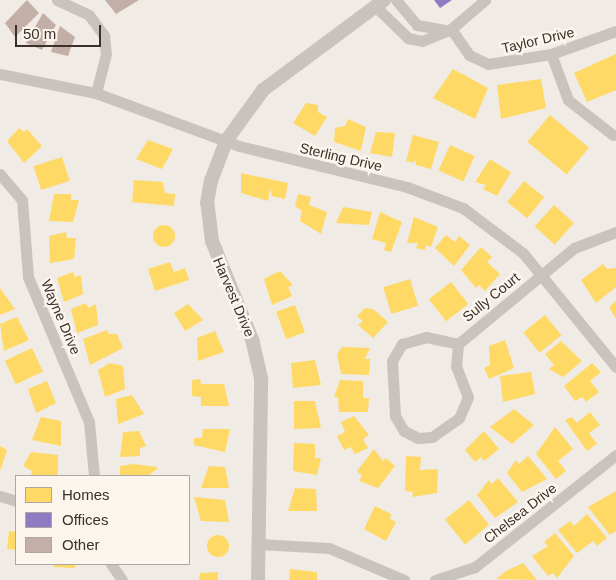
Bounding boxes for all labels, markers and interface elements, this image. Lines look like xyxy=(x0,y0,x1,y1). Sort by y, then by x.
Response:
scale bar xyxy=(18,15,104,47)
street label: Taylor Drive xyxy=(500,24,576,56)
text: 50 m xyxy=(23,25,56,42)
street label: Sterling Drive xyxy=(298,139,384,175)
street label: Harvest Drive xyxy=(210,255,258,339)
street label: Sully Court xyxy=(459,269,523,325)
street label: Wayne Drive xyxy=(38,277,84,357)
legend xyxy=(15,475,190,565)
street label: Chelsea Drive xyxy=(480,479,560,547)
text: Homes xyxy=(62,486,110,503)
text: Offices xyxy=(62,511,108,528)
text: Other xyxy=(62,536,100,553)

